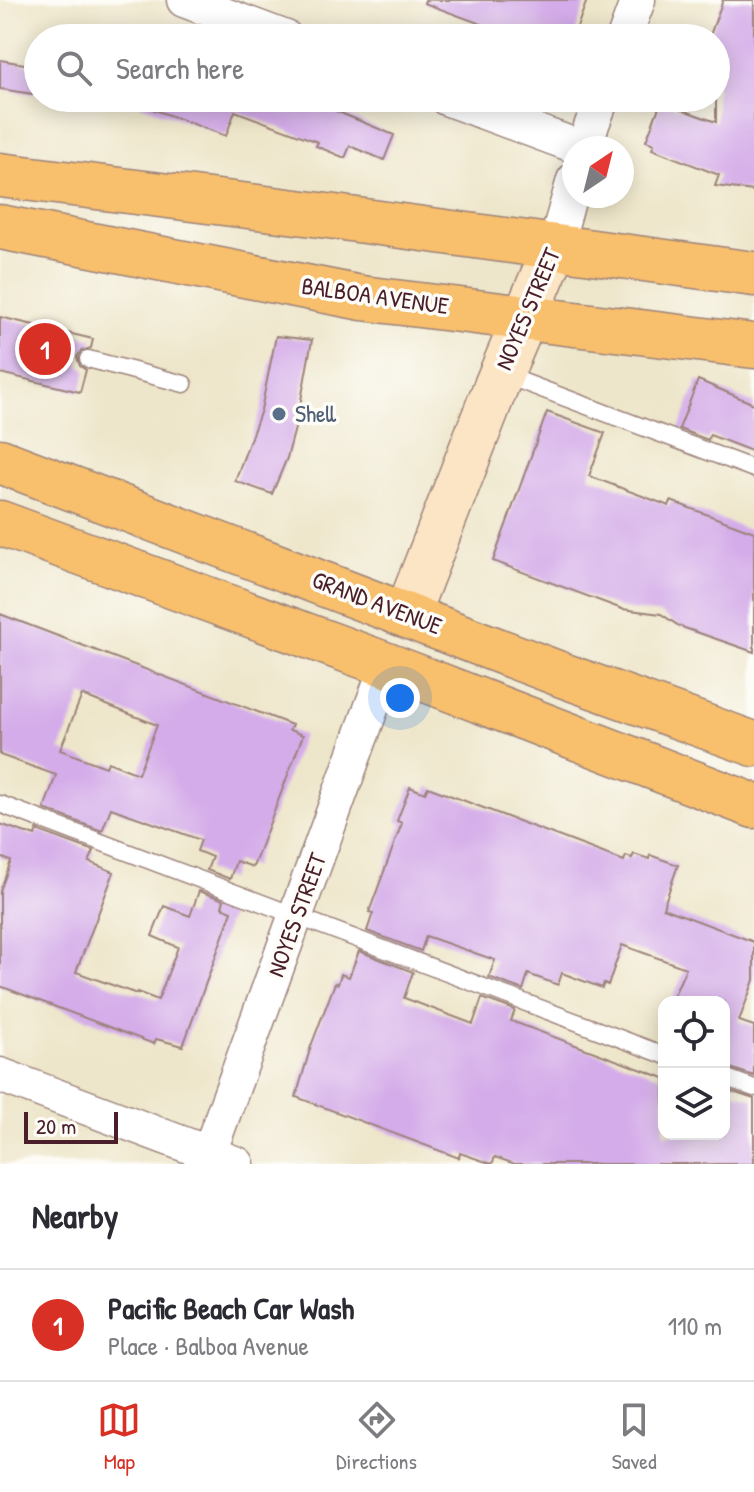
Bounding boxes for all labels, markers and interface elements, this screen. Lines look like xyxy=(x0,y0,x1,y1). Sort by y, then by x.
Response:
search box xyxy=(24,24,730,112)
icon: search xyxy=(52,46,96,90)
text: Search here xyxy=(116,48,244,88)
north arrow xyxy=(562,136,634,208)
street label: NOYES STREET xyxy=(487,242,567,374)
street label: BALBOA AVENUE xyxy=(300,269,451,321)
pin: 1 xyxy=(19,319,71,379)
place label: Shell xyxy=(295,397,337,429)
marker: Shell xyxy=(270,405,288,423)
street label: GRAND AVENUE xyxy=(308,563,447,642)
your location xyxy=(380,678,420,718)
street label: NOYES STREET xyxy=(259,848,333,981)
map controls xyxy=(658,996,730,1140)
button: locate xyxy=(658,996,730,1068)
button: layers xyxy=(658,1068,730,1140)
scale bar xyxy=(24,1108,118,1144)
text: 20 m xyxy=(36,1111,76,1141)
text: Nearby xyxy=(32,1193,118,1239)
text: Pacific Beach Car Wash xyxy=(108,1288,354,1328)
text: 1 xyxy=(53,1308,63,1343)
text: 110 m xyxy=(668,1308,722,1343)
text: Place · Balboa Avenue xyxy=(108,1328,309,1363)
tab: Map xyxy=(97,1398,141,1476)
tab: Directions xyxy=(336,1398,417,1476)
tab: Saved xyxy=(612,1398,657,1476)

